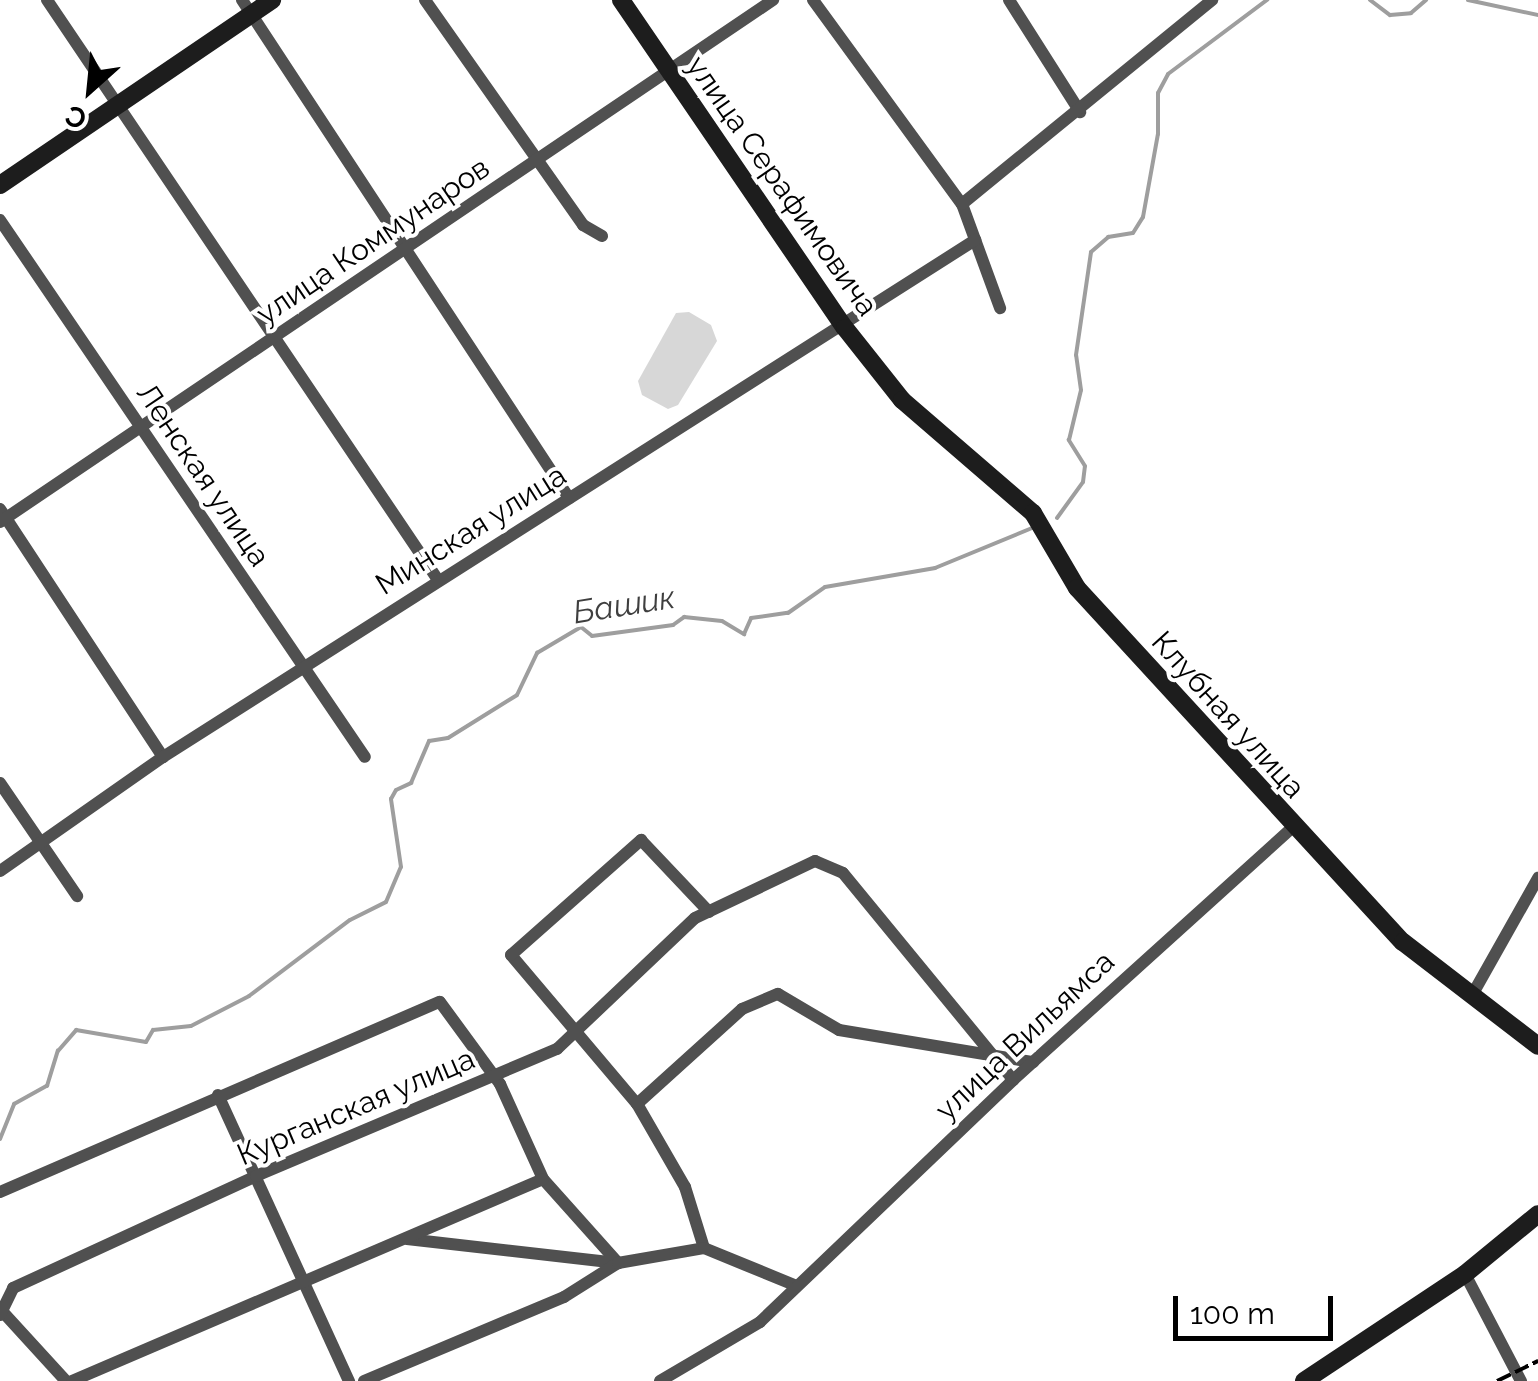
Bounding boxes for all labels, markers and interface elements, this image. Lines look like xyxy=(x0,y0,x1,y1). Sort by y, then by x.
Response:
north arrow xyxy=(40,40,140,140)
street label: улица Серафимовича xyxy=(679,49,885,323)
text: С xyxy=(60,98,92,136)
street label: улица Коммунаров xyxy=(250,150,496,332)
street label: Ленская улица xyxy=(128,377,278,573)
street label: Минская улица xyxy=(369,457,573,603)
water label: Башик xyxy=(570,578,678,632)
street label: Клубная улица xyxy=(1144,624,1312,806)
street label: улица Вильямса xyxy=(928,944,1122,1128)
street label: Курганская улица xyxy=(232,1041,480,1173)
scale bar xyxy=(1178,1276,1338,1338)
text: 100 m xyxy=(1190,1296,1275,1331)

